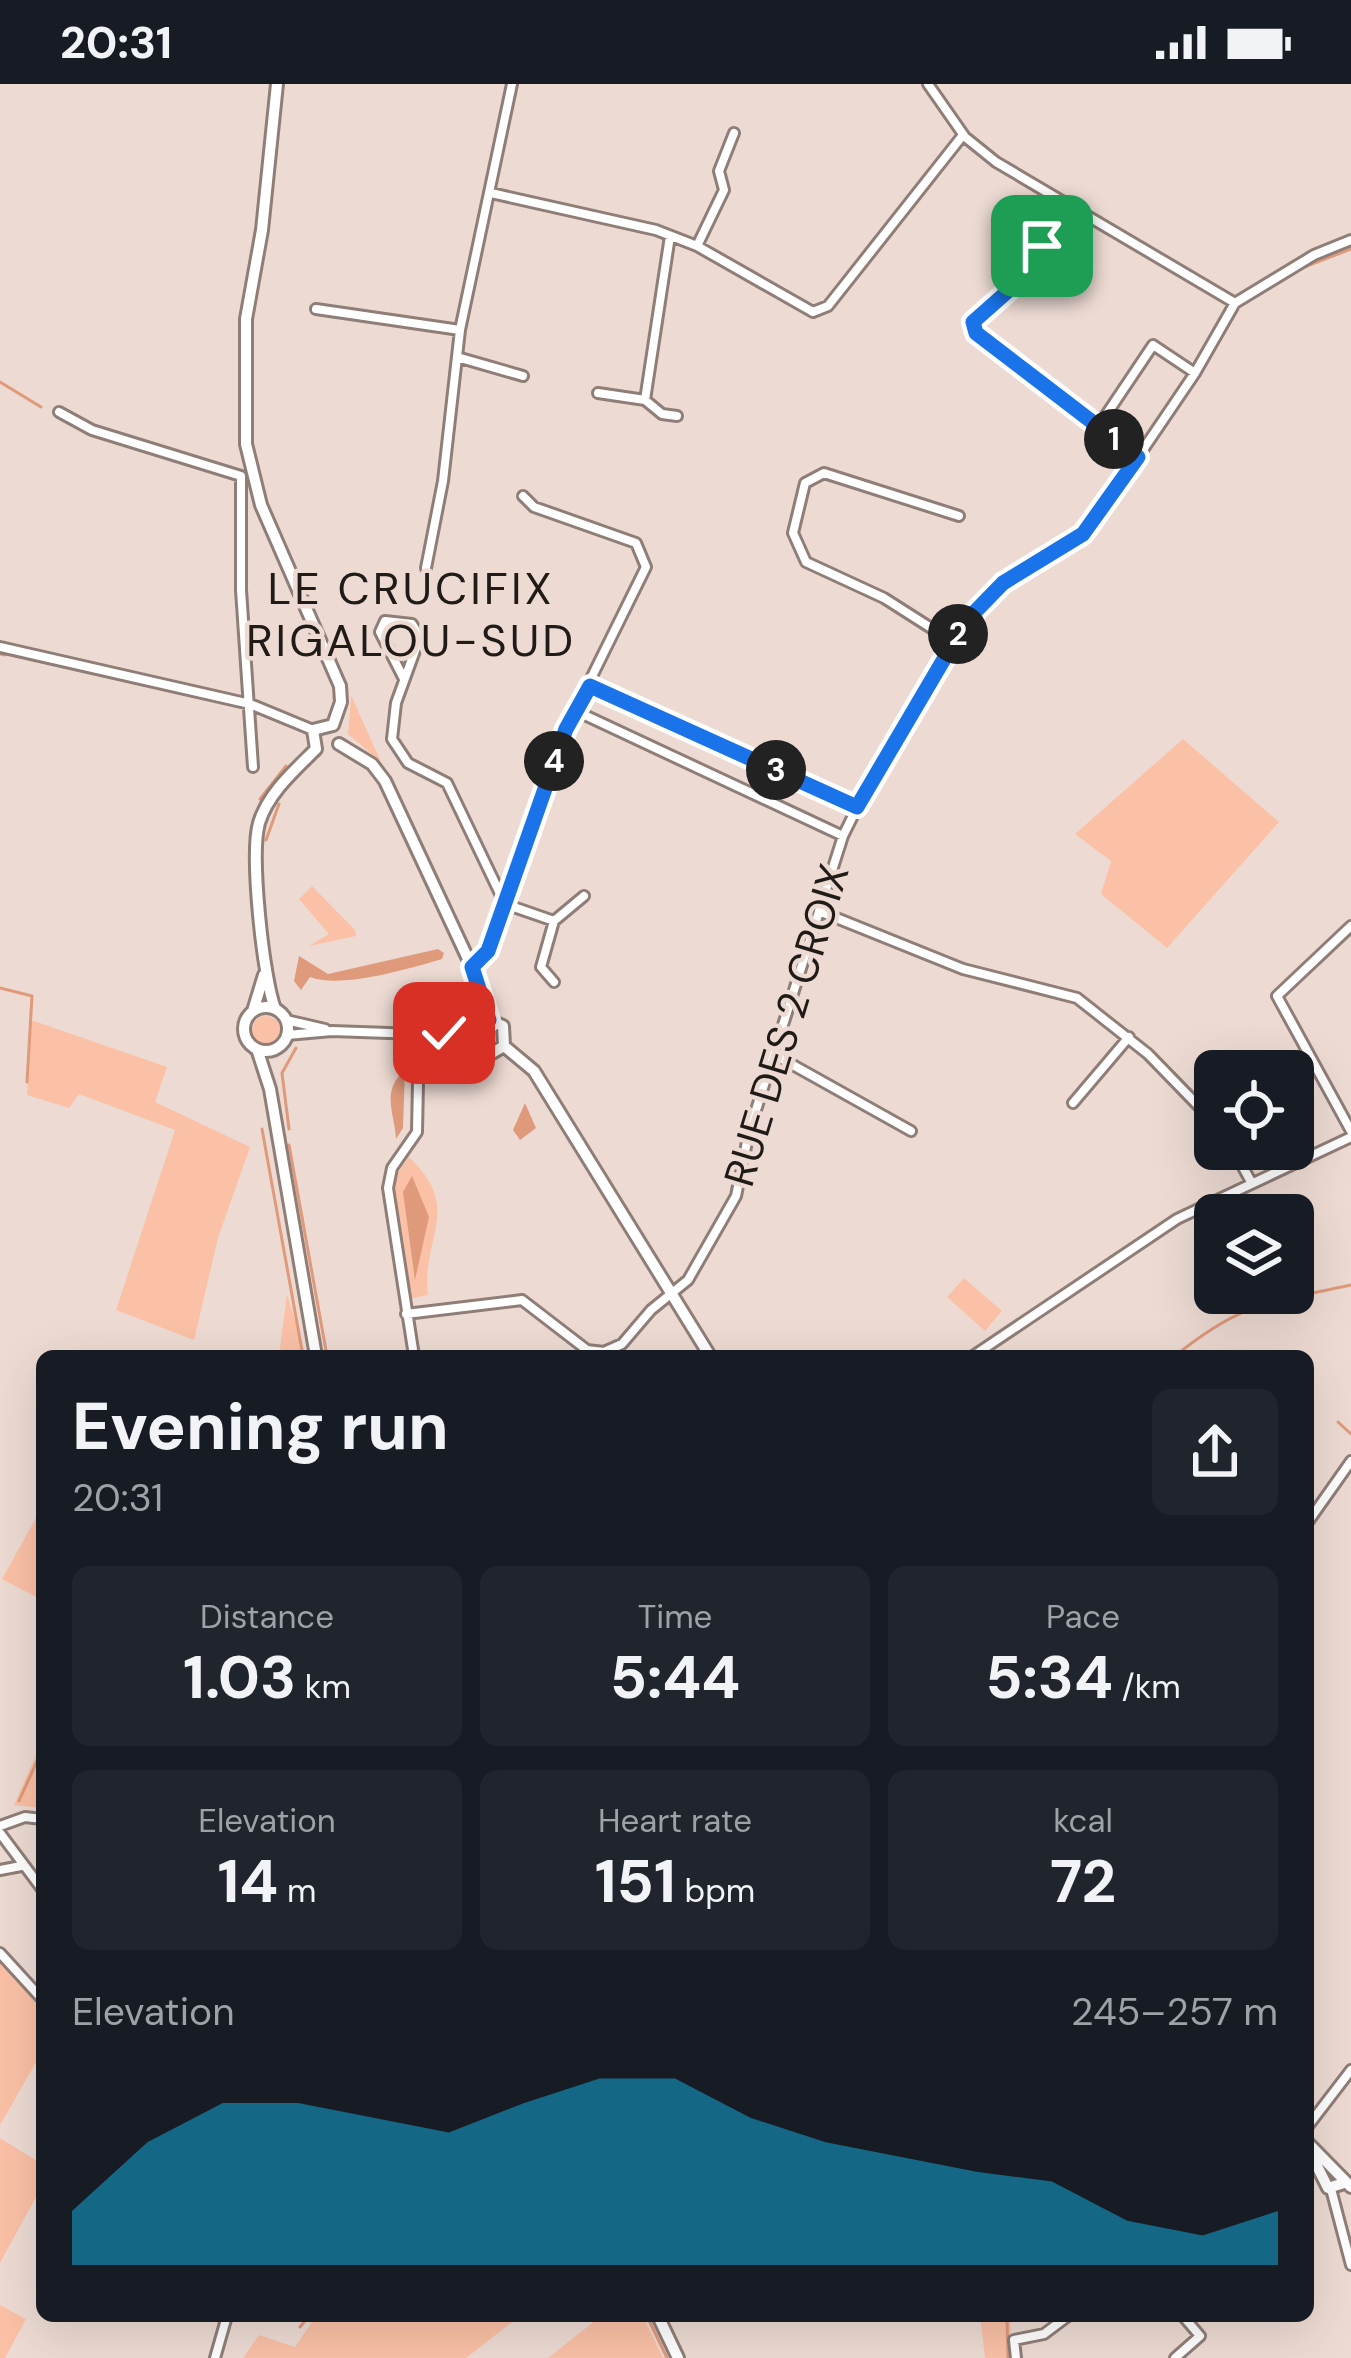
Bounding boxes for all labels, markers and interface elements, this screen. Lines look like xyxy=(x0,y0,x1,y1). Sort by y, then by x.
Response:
text: 20:31 xyxy=(60,13,172,72)
pin xyxy=(991,195,1093,297)
icon: arrive xyxy=(1009,213,1075,279)
pin: 1 xyxy=(1084,409,1144,469)
text: 1 xyxy=(1108,417,1120,460)
district label: LE CRUCIFIX RIGALOU-SUD xyxy=(246,559,576,670)
pin: 2 xyxy=(928,604,988,664)
text: 2 xyxy=(948,612,968,655)
pin: 4 xyxy=(524,731,584,791)
text: 4 xyxy=(543,739,565,782)
pin: 3 xyxy=(746,740,806,800)
text: 3 xyxy=(766,748,786,791)
street label: RUE DES 2 CROIX xyxy=(711,858,862,1193)
pin xyxy=(393,982,495,1084)
icon: check xyxy=(411,1000,477,1066)
map controls xyxy=(1194,1050,1314,1314)
button: locate xyxy=(1194,1050,1314,1170)
button: layers xyxy=(1194,1194,1314,1314)
text: Evening run xyxy=(72,1384,449,1469)
button: share xyxy=(1152,1389,1278,1515)
text: 20:31 xyxy=(72,1472,163,1523)
text: Distance xyxy=(200,1595,334,1638)
text: Time xyxy=(638,1595,712,1638)
text: Pace xyxy=(1046,1595,1120,1638)
text: 1.03 xyxy=(183,1638,296,1717)
text: 5:44 xyxy=(610,1638,740,1717)
text: 5:34 xyxy=(985,1638,1113,1717)
text: km xyxy=(296,1665,351,1708)
text: /km xyxy=(1113,1665,1181,1708)
text: Elevation xyxy=(198,1799,336,1842)
text: Heart rate xyxy=(598,1799,752,1842)
text: kcal xyxy=(1053,1799,1113,1842)
text: 14 xyxy=(217,1842,278,1921)
text: 151 xyxy=(595,1842,676,1921)
text: 72 xyxy=(1050,1842,1116,1921)
text: m xyxy=(278,1869,317,1912)
text: bpm xyxy=(676,1869,755,1912)
text: Elevation xyxy=(72,1986,235,2037)
text: 245–257 m xyxy=(1071,1986,1278,2037)

